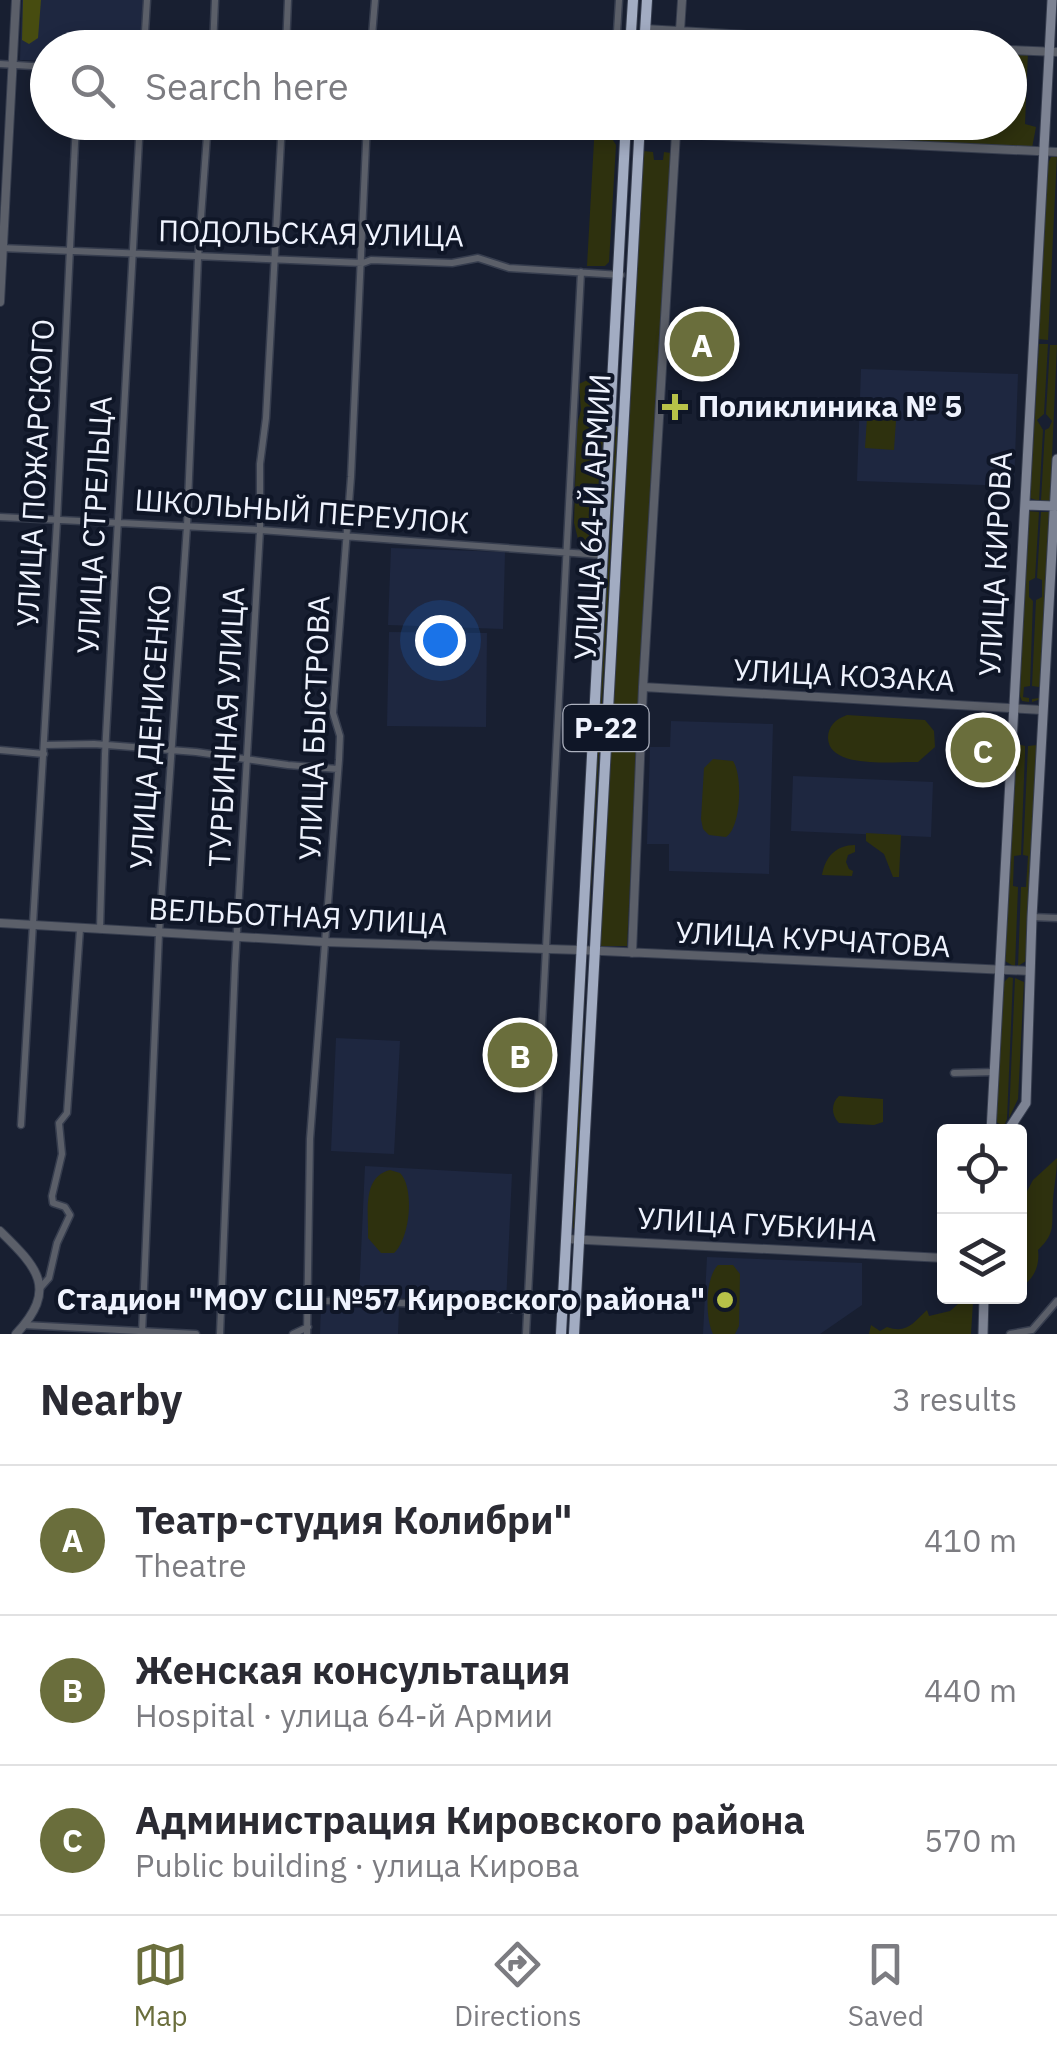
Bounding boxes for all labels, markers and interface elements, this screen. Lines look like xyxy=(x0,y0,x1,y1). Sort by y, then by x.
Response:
search box xyxy=(30,30,1027,140)
icon: search xyxy=(65,58,120,113)
text: Search here xyxy=(145,61,349,110)
street label: ПОДОЛЬСКАЯ УЛИЦА xyxy=(158,210,464,255)
pin: A xyxy=(670,306,734,382)
street label: УЛИЦА ПОЖАРСКОГО xyxy=(7,318,62,628)
street label: УЛИЦА 64-Й АРМИИ xyxy=(565,373,618,661)
place label: Поликлиника № 5 xyxy=(698,386,962,425)
marker: Поликлиника № 5 xyxy=(662,394,688,420)
street label: УЛИЦА СТРЕЛЬЦА xyxy=(67,395,120,655)
street label: УЛИЦА КИРОВА xyxy=(969,450,1020,677)
street label: ШКОЛЬНЫЙ ПЕРЕУЛОК xyxy=(133,479,471,542)
street label: УЛИЦА ДЕНИСЕНКО xyxy=(120,583,179,871)
street label: ТУРБИННАЯ УЛИЦА xyxy=(199,586,252,868)
street label: УЛИЦА БЫСТРОВА xyxy=(289,595,338,861)
your location xyxy=(415,615,466,666)
street label: УЛИЦА КОЗАКА xyxy=(732,649,956,700)
road number: Р-22 xyxy=(564,705,648,751)
pin: C xyxy=(950,712,1016,788)
street label: ВЕЛЬБОТНАЯ УЛИЦА xyxy=(148,888,449,943)
street label: УЛИЦА КУРЧАТОВА xyxy=(675,912,952,965)
pin: B xyxy=(488,1018,552,1092)
map controls xyxy=(937,1124,1027,1304)
button: locate xyxy=(937,1124,1027,1214)
street label: УЛИЦА ГУБКИНА xyxy=(636,1198,878,1249)
button: layers xyxy=(937,1214,1027,1304)
place label: Стадион "МОУ СШ №57 Кировского района" xyxy=(57,1279,705,1318)
marker: Стадион "МОУ СШ №57 Кировского района" xyxy=(714,1289,736,1311)
text: Nearby xyxy=(40,1372,182,1427)
text: 3 results xyxy=(892,1378,1017,1420)
text: Театр-студия Колибри" xyxy=(135,1495,572,1544)
text: A xyxy=(62,1519,83,1561)
text: 410 m xyxy=(924,1519,1017,1561)
text: Theatre xyxy=(135,1544,247,1586)
text: Женская консультация xyxy=(135,1645,570,1694)
text: B xyxy=(62,1669,83,1711)
text: 440 m xyxy=(924,1669,1017,1711)
text: Hospital · улица 64-й Армии xyxy=(135,1694,553,1736)
text: Администрация Кировского района xyxy=(135,1795,805,1844)
text: C xyxy=(62,1819,83,1861)
text: 570 m xyxy=(924,1819,1017,1861)
text: Public building · улица Кирова xyxy=(135,1844,579,1886)
tab: Map xyxy=(133,1937,188,2034)
tab: Directions xyxy=(454,1937,582,2034)
tab: Saved xyxy=(848,1937,924,2034)

